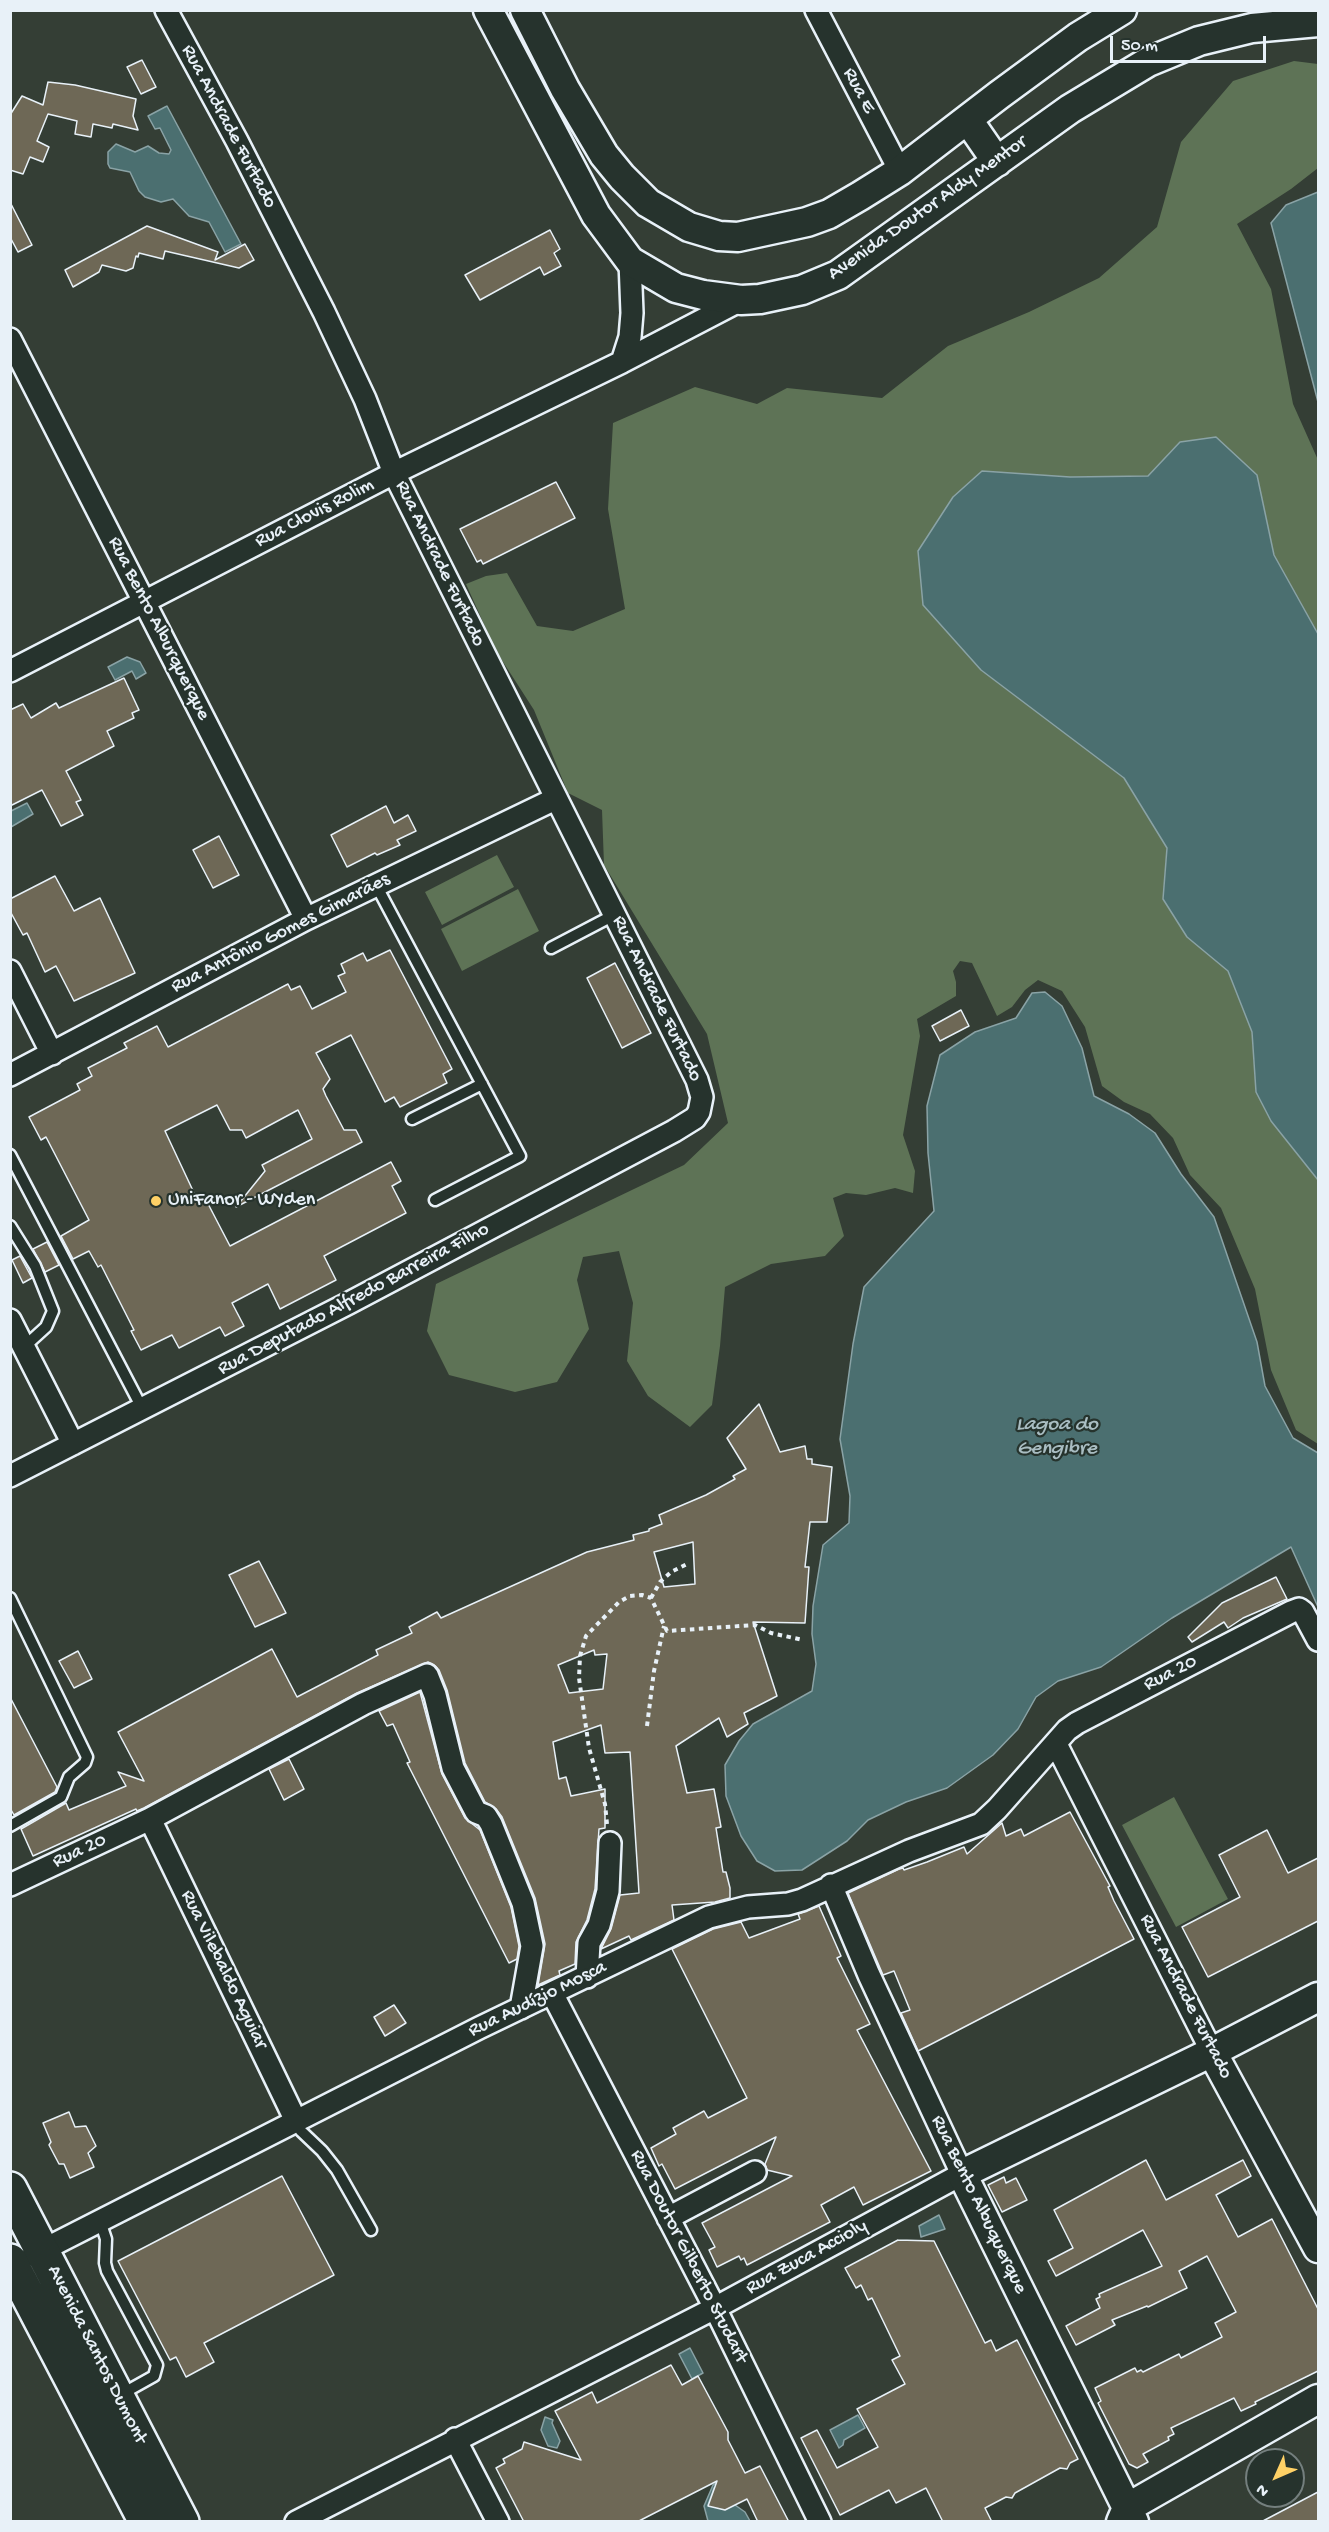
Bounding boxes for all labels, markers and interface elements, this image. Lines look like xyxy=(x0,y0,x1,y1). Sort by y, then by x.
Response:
scale bar xyxy=(1113,24,1269,62)
text: 50 m xyxy=(1121,36,1158,57)
street label: Rua Andrade Furtado xyxy=(175,41,281,213)
street label: Rua E xyxy=(836,64,880,118)
street label: Avenida Doutor Aldy Mentor xyxy=(824,131,1032,287)
street label: Rua Clovis Rolim xyxy=(251,474,379,554)
street label: Rua Andrade Furtado xyxy=(388,477,490,651)
street label: Rua Bento Alburquerque xyxy=(101,533,215,725)
street label: Rua Antônio Gomes Gimarães xyxy=(168,868,394,1000)
street label: Rua Andrade Furtado xyxy=(605,912,707,1086)
place label: UniFanor - WYden xyxy=(168,1189,315,1213)
marker: UniFanor - WYden xyxy=(149,1194,163,1208)
street label: Rua Deputado Alfredo Barreira Filho xyxy=(214,1218,494,1382)
water label: Lagoa do Gengibre xyxy=(1016,1413,1098,1463)
street label: Rua 20 xyxy=(1140,1650,1202,1698)
street label: Rua 20 xyxy=(49,1829,111,1875)
street label: Rua Vilebaldo Aguiar xyxy=(174,1887,272,2053)
street label: Rua Andrade Furtado xyxy=(1133,1911,1237,2083)
street label: Rua Audízio Mosca xyxy=(465,1956,611,2044)
street label: Rua Bento Albuquerque xyxy=(924,2112,1032,2298)
street label: Rua Doutor Gilberto Studart xyxy=(624,2146,752,2368)
street label: Rua Zuca Accioly xyxy=(742,2215,872,2301)
street label: Avenida Santos Dumont xyxy=(40,2262,152,2448)
north arrow xyxy=(1245,2448,1305,2508)
text: N xyxy=(1253,2479,1274,2500)

